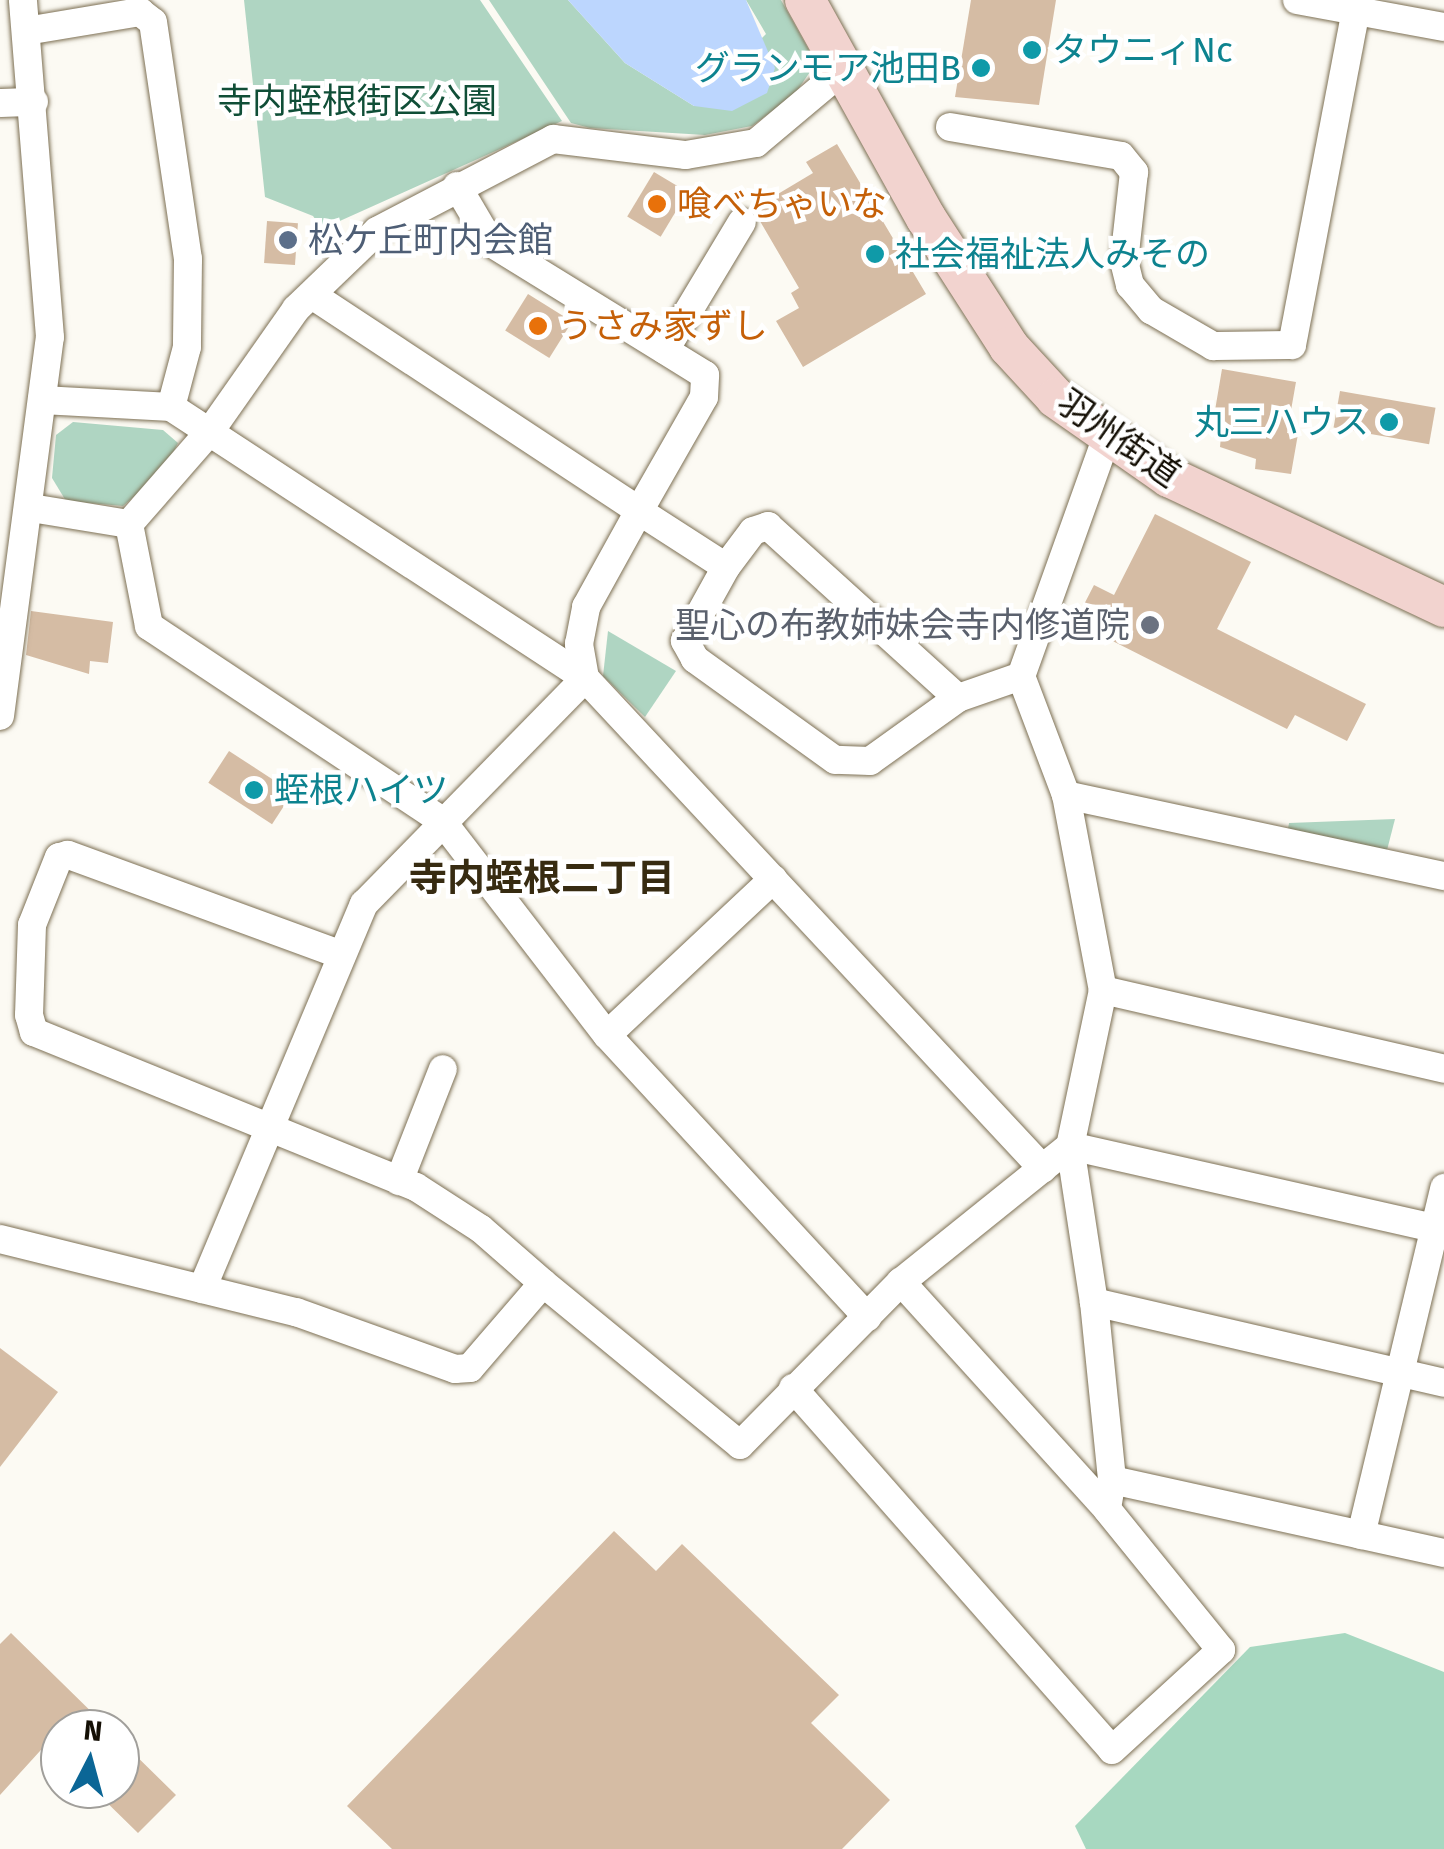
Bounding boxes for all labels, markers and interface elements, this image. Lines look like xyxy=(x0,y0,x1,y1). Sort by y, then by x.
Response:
place label: タウニィNc xyxy=(1052,29,1233,71)
marker: タウニィNc xyxy=(1021,39,1043,61)
place label: グランモア池田B xyxy=(695,47,961,89)
marker: グランモア池田B xyxy=(970,57,992,79)
park label: 寺内蛭根街区公園 xyxy=(217,80,497,122)
place label: 喰べちゃいな xyxy=(677,183,887,225)
marker: 喰べちゃいな xyxy=(646,193,668,215)
place label: 松ケ丘町内会館 xyxy=(308,219,553,261)
marker: 松ケ丘町内会館 xyxy=(277,229,299,251)
place label: 社会福祉法人みその xyxy=(895,233,1210,275)
marker: 社会福祉法人みその xyxy=(864,243,886,265)
place label: うさみ家ずし xyxy=(558,305,768,347)
marker: うさみ家ずし xyxy=(527,315,549,337)
street label: 羽州街道 xyxy=(1050,381,1188,495)
place label: 丸三ハウス xyxy=(1194,401,1369,443)
marker: 丸三ハウス xyxy=(1378,411,1400,433)
place label: 聖心の布教姉妹会寺内修道院 xyxy=(675,604,1130,646)
marker: 聖心の布教姉妹会寺内修道院 xyxy=(1139,614,1161,636)
place label: 蛭根ハイツ xyxy=(274,769,449,811)
marker: 蛭根ハイツ xyxy=(243,779,265,801)
district label: 寺内蛭根二丁目 xyxy=(409,856,675,902)
north arrow xyxy=(40,1709,140,1809)
text: N xyxy=(82,1713,104,1748)

